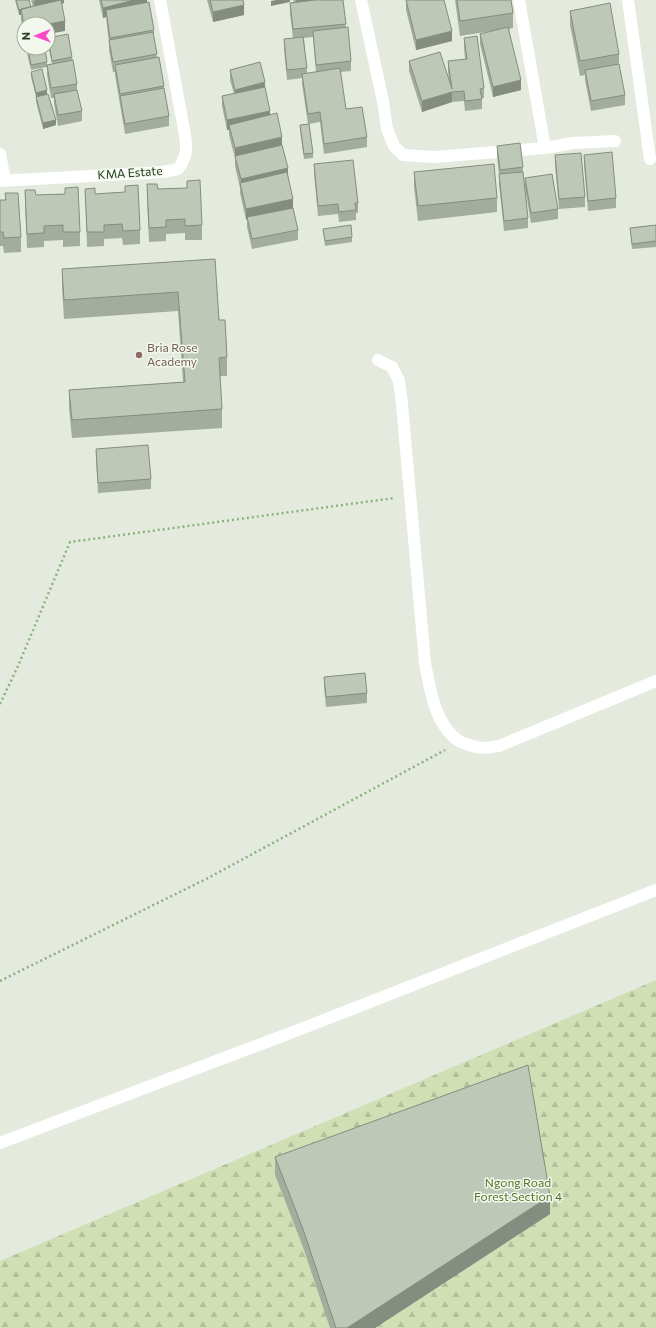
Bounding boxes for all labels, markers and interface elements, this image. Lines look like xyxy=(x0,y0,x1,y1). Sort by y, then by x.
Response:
north arrow xyxy=(16,16,56,56)
text: N xyxy=(19,32,32,40)
street label: KMA Estate xyxy=(97,163,163,181)
place label: Bria Rose Academy xyxy=(147,340,198,368)
marker: Bria Rose Academy xyxy=(134,350,144,360)
park label: Ngong Road Forest Section 4 xyxy=(474,1175,562,1203)

